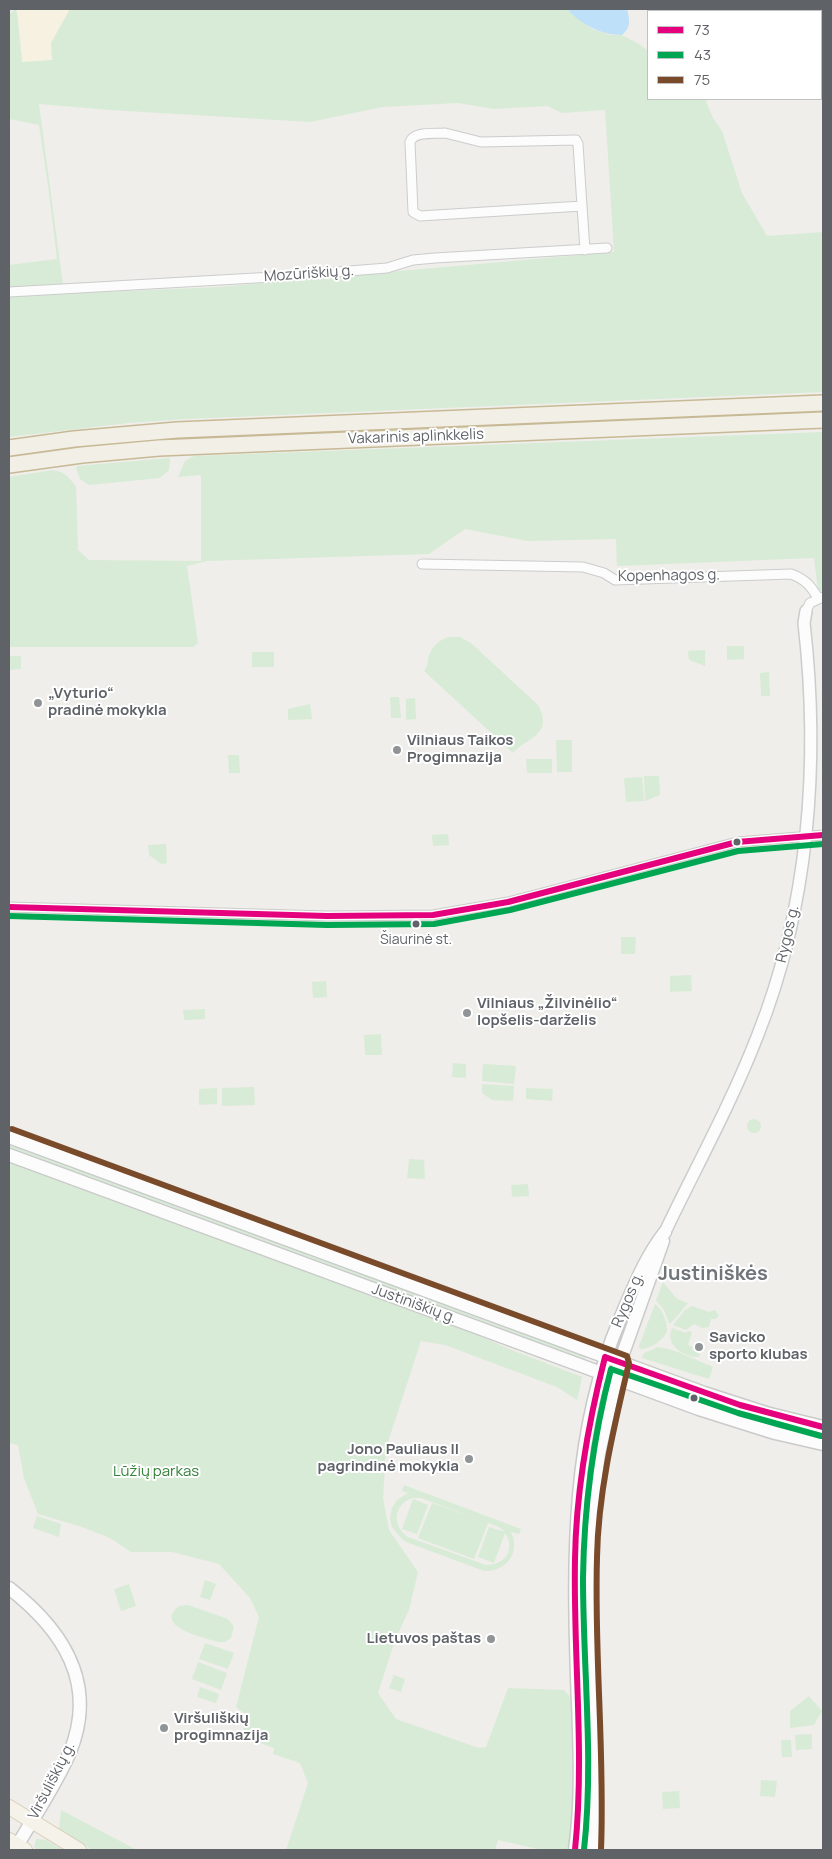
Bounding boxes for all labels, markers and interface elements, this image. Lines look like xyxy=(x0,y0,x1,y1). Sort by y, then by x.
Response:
legend xyxy=(647,10,822,100)
text: 73 xyxy=(694,19,710,40)
text: 43 xyxy=(694,44,711,65)
text: 75 xyxy=(694,69,710,90)
street label: Mozūriškių g. xyxy=(263,262,355,286)
street label: Vakarinis aplinkkelis xyxy=(348,426,484,448)
street label: Kopenhagos g. xyxy=(618,566,720,586)
place label: „Vyturio“ pradinė mokykla xyxy=(48,685,167,720)
marker: „Vyturio“ pradinė mokykla xyxy=(32,697,44,709)
place label: Vilniaus Taikos Progimnazija xyxy=(407,732,513,767)
marker: Vilniaus Taikos Progimnazija xyxy=(391,744,403,756)
unlabelled marker xyxy=(732,837,742,847)
street label: Rygos g. xyxy=(773,904,803,964)
marker: Šiaurinė st. xyxy=(411,919,421,929)
place label: Šiaurinė st. xyxy=(380,932,452,948)
place label: Vilniaus „Žilvinėlio“ lopšelis-darželis xyxy=(477,995,618,1030)
marker: Vilniaus „Žilvinėlio“ lopšelis-darželis xyxy=(461,1007,473,1019)
district label: Justiniškės xyxy=(658,1262,768,1286)
street label: Rygos g. xyxy=(608,1270,648,1330)
street label: Justiniškių g. xyxy=(369,1280,459,1328)
place label: Savicko sporto klubas xyxy=(709,1329,808,1364)
marker: Savicko sporto klubas xyxy=(693,1341,705,1353)
unlabelled marker xyxy=(689,1393,699,1403)
place label: Jono Pauliaus II pagrindinė mokykla xyxy=(318,1441,459,1476)
marker: Jono Pauliaus II pagrindinė mokykla xyxy=(463,1453,475,1465)
park label: Lūžių parkas xyxy=(113,1463,199,1481)
place label: Lietuvos paštas xyxy=(366,1630,481,1648)
marker: Lietuvos paštas xyxy=(485,1633,497,1645)
place label: Viršuliškių progimnazija xyxy=(174,1710,268,1745)
marker: Viršuliškių progimnazija xyxy=(158,1722,170,1734)
street label: Viršuliškių g. xyxy=(25,1739,79,1823)

